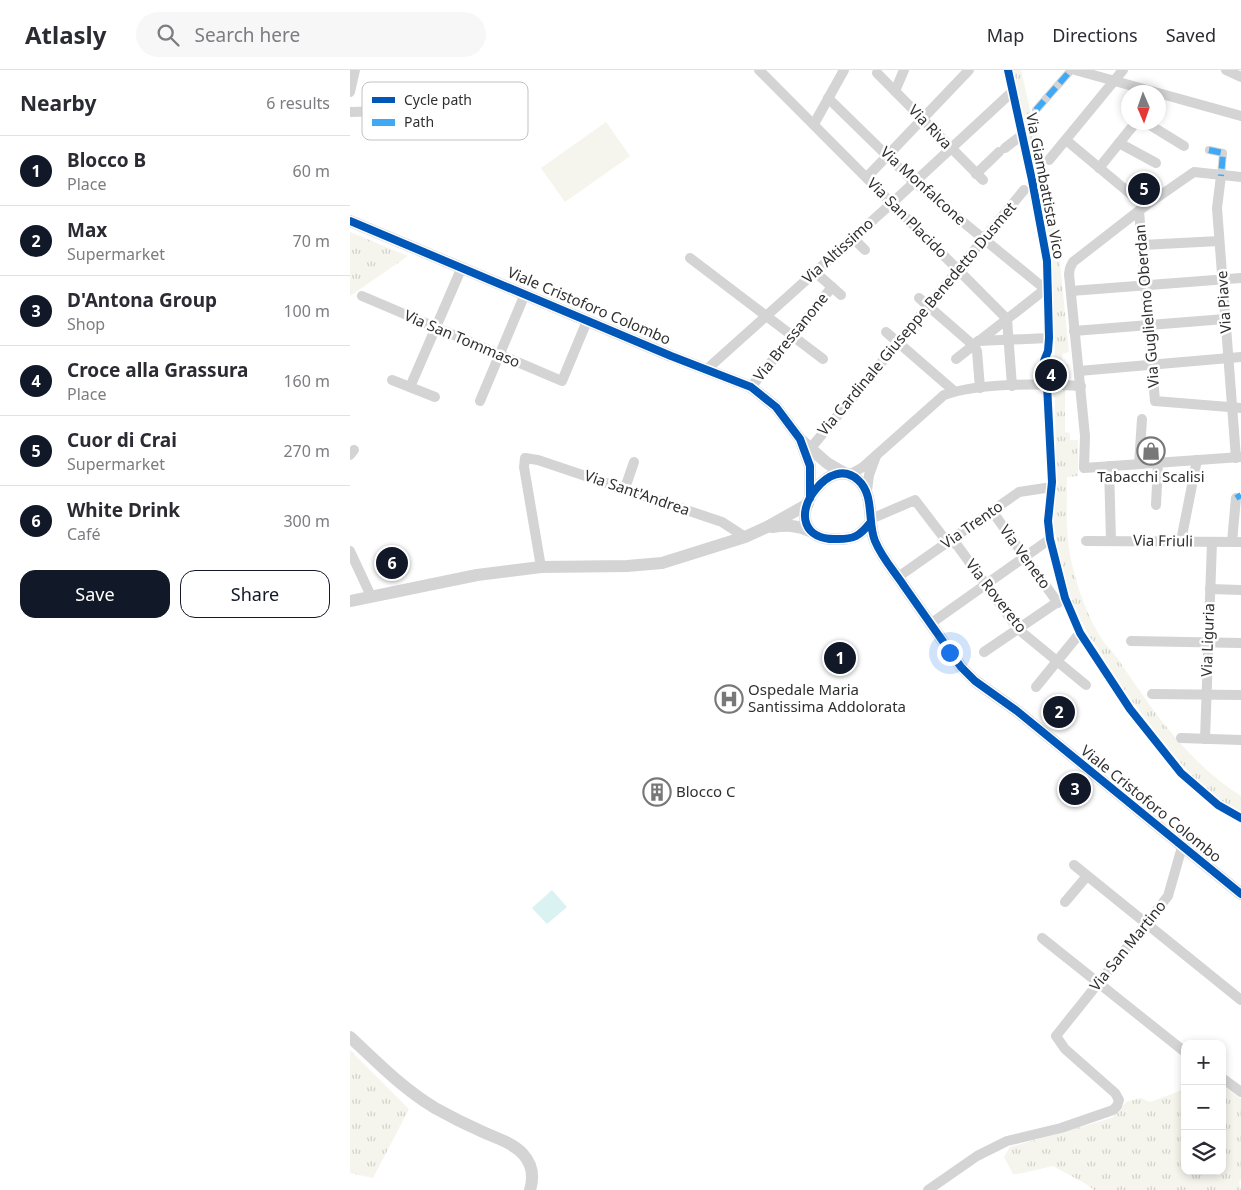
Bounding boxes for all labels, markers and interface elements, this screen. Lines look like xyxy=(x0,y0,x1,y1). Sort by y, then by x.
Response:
search box xyxy=(136,12,486,57)
text: Atlasly xyxy=(25,18,106,51)
icon: search xyxy=(154,21,182,49)
text: Search here xyxy=(194,22,300,48)
text: Map xyxy=(987,23,1024,47)
text: Directions xyxy=(1052,23,1138,47)
text: Saved xyxy=(1166,23,1216,47)
legend xyxy=(362,82,528,140)
north arrow xyxy=(1121,85,1166,130)
text: Nearby xyxy=(20,89,96,117)
text: Cycle path xyxy=(404,90,472,109)
text: 6 results xyxy=(266,92,330,114)
street label: Via Riva xyxy=(905,100,957,153)
street label: Via Giambattista Vico xyxy=(1022,111,1070,261)
text: Path xyxy=(404,112,434,131)
street label: Via Monfalcone xyxy=(877,141,971,229)
text: Blocco B xyxy=(67,147,146,173)
text: 1 xyxy=(31,160,41,182)
text: 60 m xyxy=(293,160,330,182)
pin: 5 xyxy=(1128,170,1160,208)
text: Place xyxy=(67,173,107,195)
street label: Via San Placido xyxy=(863,173,952,262)
street label: Via Cardinale Giuseppe Benedetto Dusmet xyxy=(812,197,1020,439)
street label: Via Altissimo xyxy=(797,213,877,288)
text: Max xyxy=(67,217,107,243)
street label: Via Guglielmo Oberdan xyxy=(1129,224,1163,389)
text: 2 xyxy=(31,230,41,252)
text: 70 m xyxy=(293,230,330,252)
text: Supermarket xyxy=(67,243,165,265)
street label: Viale Cristoforo Colombo xyxy=(505,262,674,349)
street label: Via Piave xyxy=(1211,270,1235,334)
text: D'Antona Group xyxy=(67,287,217,313)
street label: Via Bressanone xyxy=(748,288,832,385)
text: 3 xyxy=(31,300,41,322)
text: 100 m xyxy=(283,300,330,322)
street label: Via San Tommaso xyxy=(401,305,523,372)
text: Shop xyxy=(67,313,105,335)
pin: 4 xyxy=(1035,356,1067,394)
text: Croce alla Grassura xyxy=(67,357,248,383)
text: 4 xyxy=(31,370,41,392)
text: 160 m xyxy=(283,370,330,392)
text: Place xyxy=(67,383,107,405)
text: Cuor di Crai xyxy=(67,427,177,453)
shop icon: Tabacchi Scalisi xyxy=(1136,436,1166,466)
text: 5 xyxy=(31,440,41,462)
text: 270 m xyxy=(283,440,330,462)
text: Supermarket xyxy=(67,453,165,475)
street label: Via Sant'Andrea xyxy=(582,465,693,519)
place label: Tabacchi Scalisi xyxy=(1097,466,1205,486)
street label: Via Trento xyxy=(937,496,1006,553)
text: White Drink xyxy=(67,497,180,523)
text: 6 xyxy=(31,510,41,532)
text: 300 m xyxy=(283,510,330,532)
street label: Via Veneto xyxy=(996,520,1056,592)
text: Café xyxy=(67,523,101,545)
street label: Via Friuli xyxy=(1133,529,1193,551)
pin: 6 xyxy=(376,544,408,582)
street label: Via Rovereto xyxy=(962,554,1032,636)
button: Save xyxy=(20,570,170,618)
button: Share xyxy=(180,570,330,618)
street label: Via Liguria xyxy=(1196,603,1218,677)
pin: 1 xyxy=(824,639,856,677)
your location xyxy=(937,640,963,666)
place label: Ospedale Maria Santissima Addolorata xyxy=(748,679,906,716)
hospital icon: Ospedale Maria Santissima Addolorata xyxy=(714,684,744,714)
pin: 2 xyxy=(1043,693,1075,731)
street label: Viale Cristoforo Colombo xyxy=(1077,740,1226,866)
pin: 3 xyxy=(1059,770,1091,808)
building icon: Blocco C xyxy=(642,777,672,807)
place label: Blocco C xyxy=(676,781,736,801)
street label: Via San Martino xyxy=(1085,896,1170,995)
map controls xyxy=(1181,1040,1226,1175)
button: + xyxy=(1181,1040,1226,1085)
button: − xyxy=(1181,1085,1226,1130)
button: layers xyxy=(1181,1130,1226,1175)

